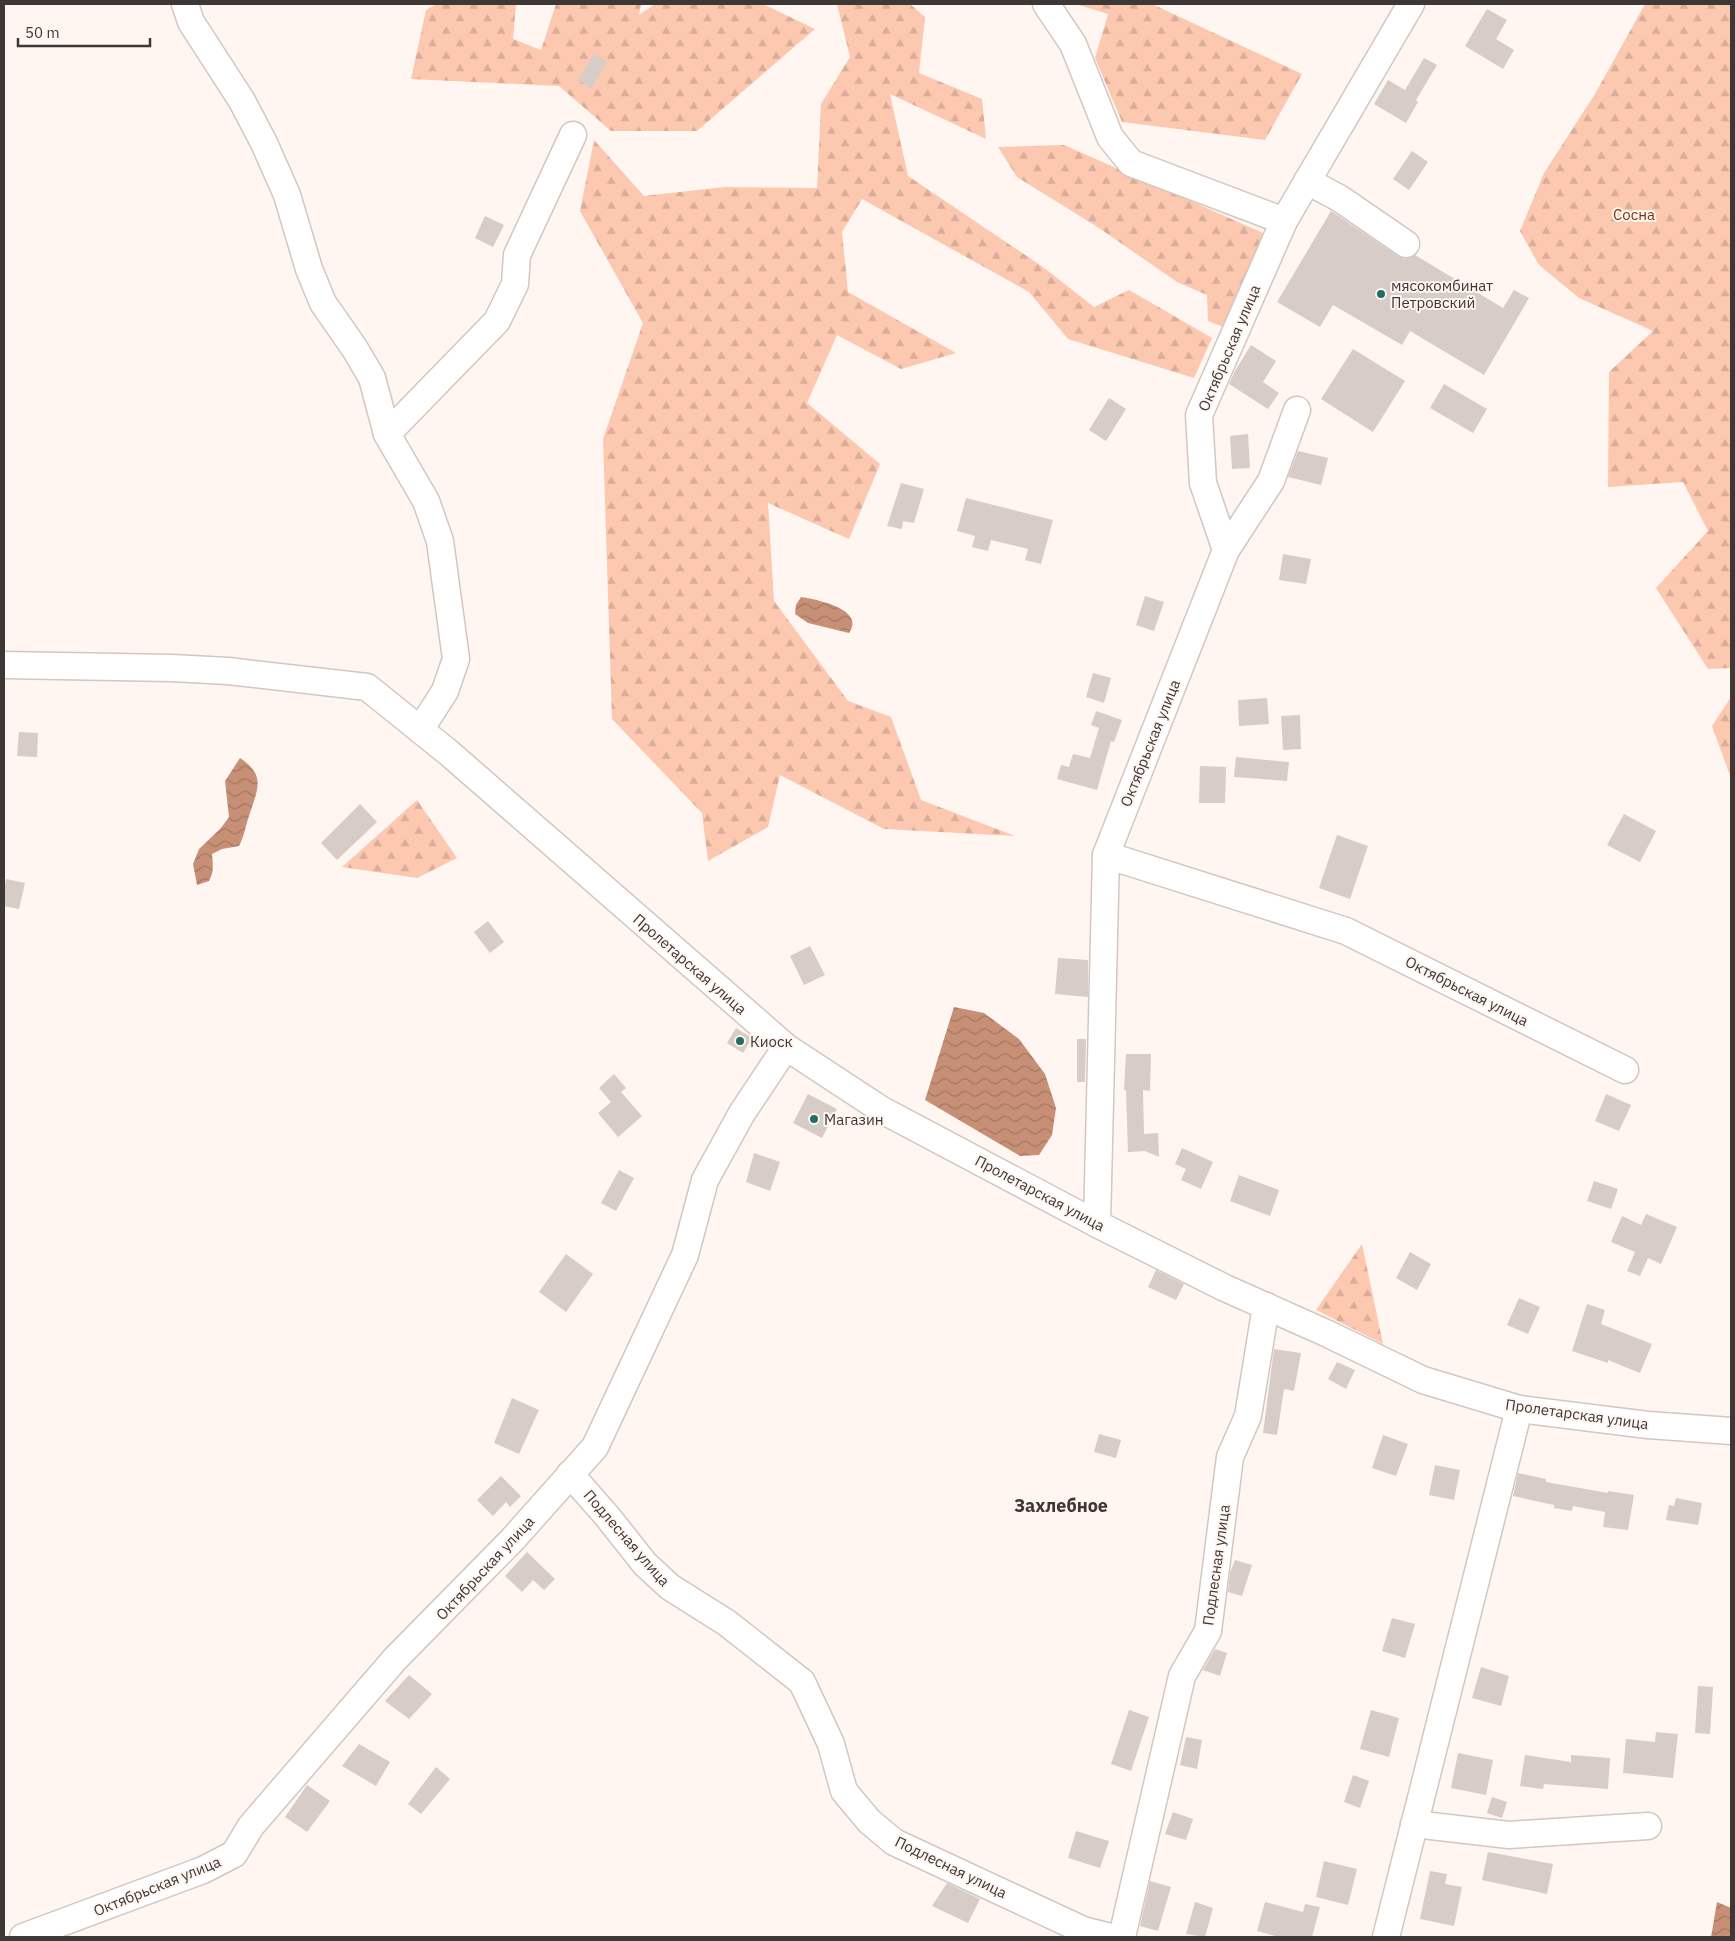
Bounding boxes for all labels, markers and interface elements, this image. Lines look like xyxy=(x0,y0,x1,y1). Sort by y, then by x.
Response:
scale bar xyxy=(18,15,150,47)
text: 50 m xyxy=(25,23,60,42)
park label: Сосна xyxy=(1613,205,1655,224)
place label: мясокомбинат Петровский xyxy=(1391,276,1493,312)
street label: Октябрьская улица xyxy=(1194,282,1264,414)
marker: мясокомбинат Петровский xyxy=(1375,288,1387,300)
street label: Октябрьская улица xyxy=(1116,677,1184,809)
street label: Пролетарская улица xyxy=(629,909,751,1019)
street label: Октябрьская улица xyxy=(1402,952,1532,1030)
place label: Киоск xyxy=(750,1032,793,1051)
marker: Киоск xyxy=(734,1035,746,1047)
place label: Магазин xyxy=(824,1110,884,1129)
marker: Магазин xyxy=(808,1113,820,1125)
street label: Пролетарская улица xyxy=(972,1151,1108,1235)
street label: Пролетарская улица xyxy=(1504,1395,1650,1433)
street label: Подлесная улица xyxy=(580,1486,674,1590)
district label: Захлебное xyxy=(1014,1494,1108,1517)
street label: Подлесная улица xyxy=(1198,1503,1234,1627)
street label: Октябрьская улица xyxy=(432,1512,538,1624)
street label: Подлесная улица xyxy=(892,1832,1010,1902)
street label: Октябрьская улица xyxy=(91,1852,223,1920)

